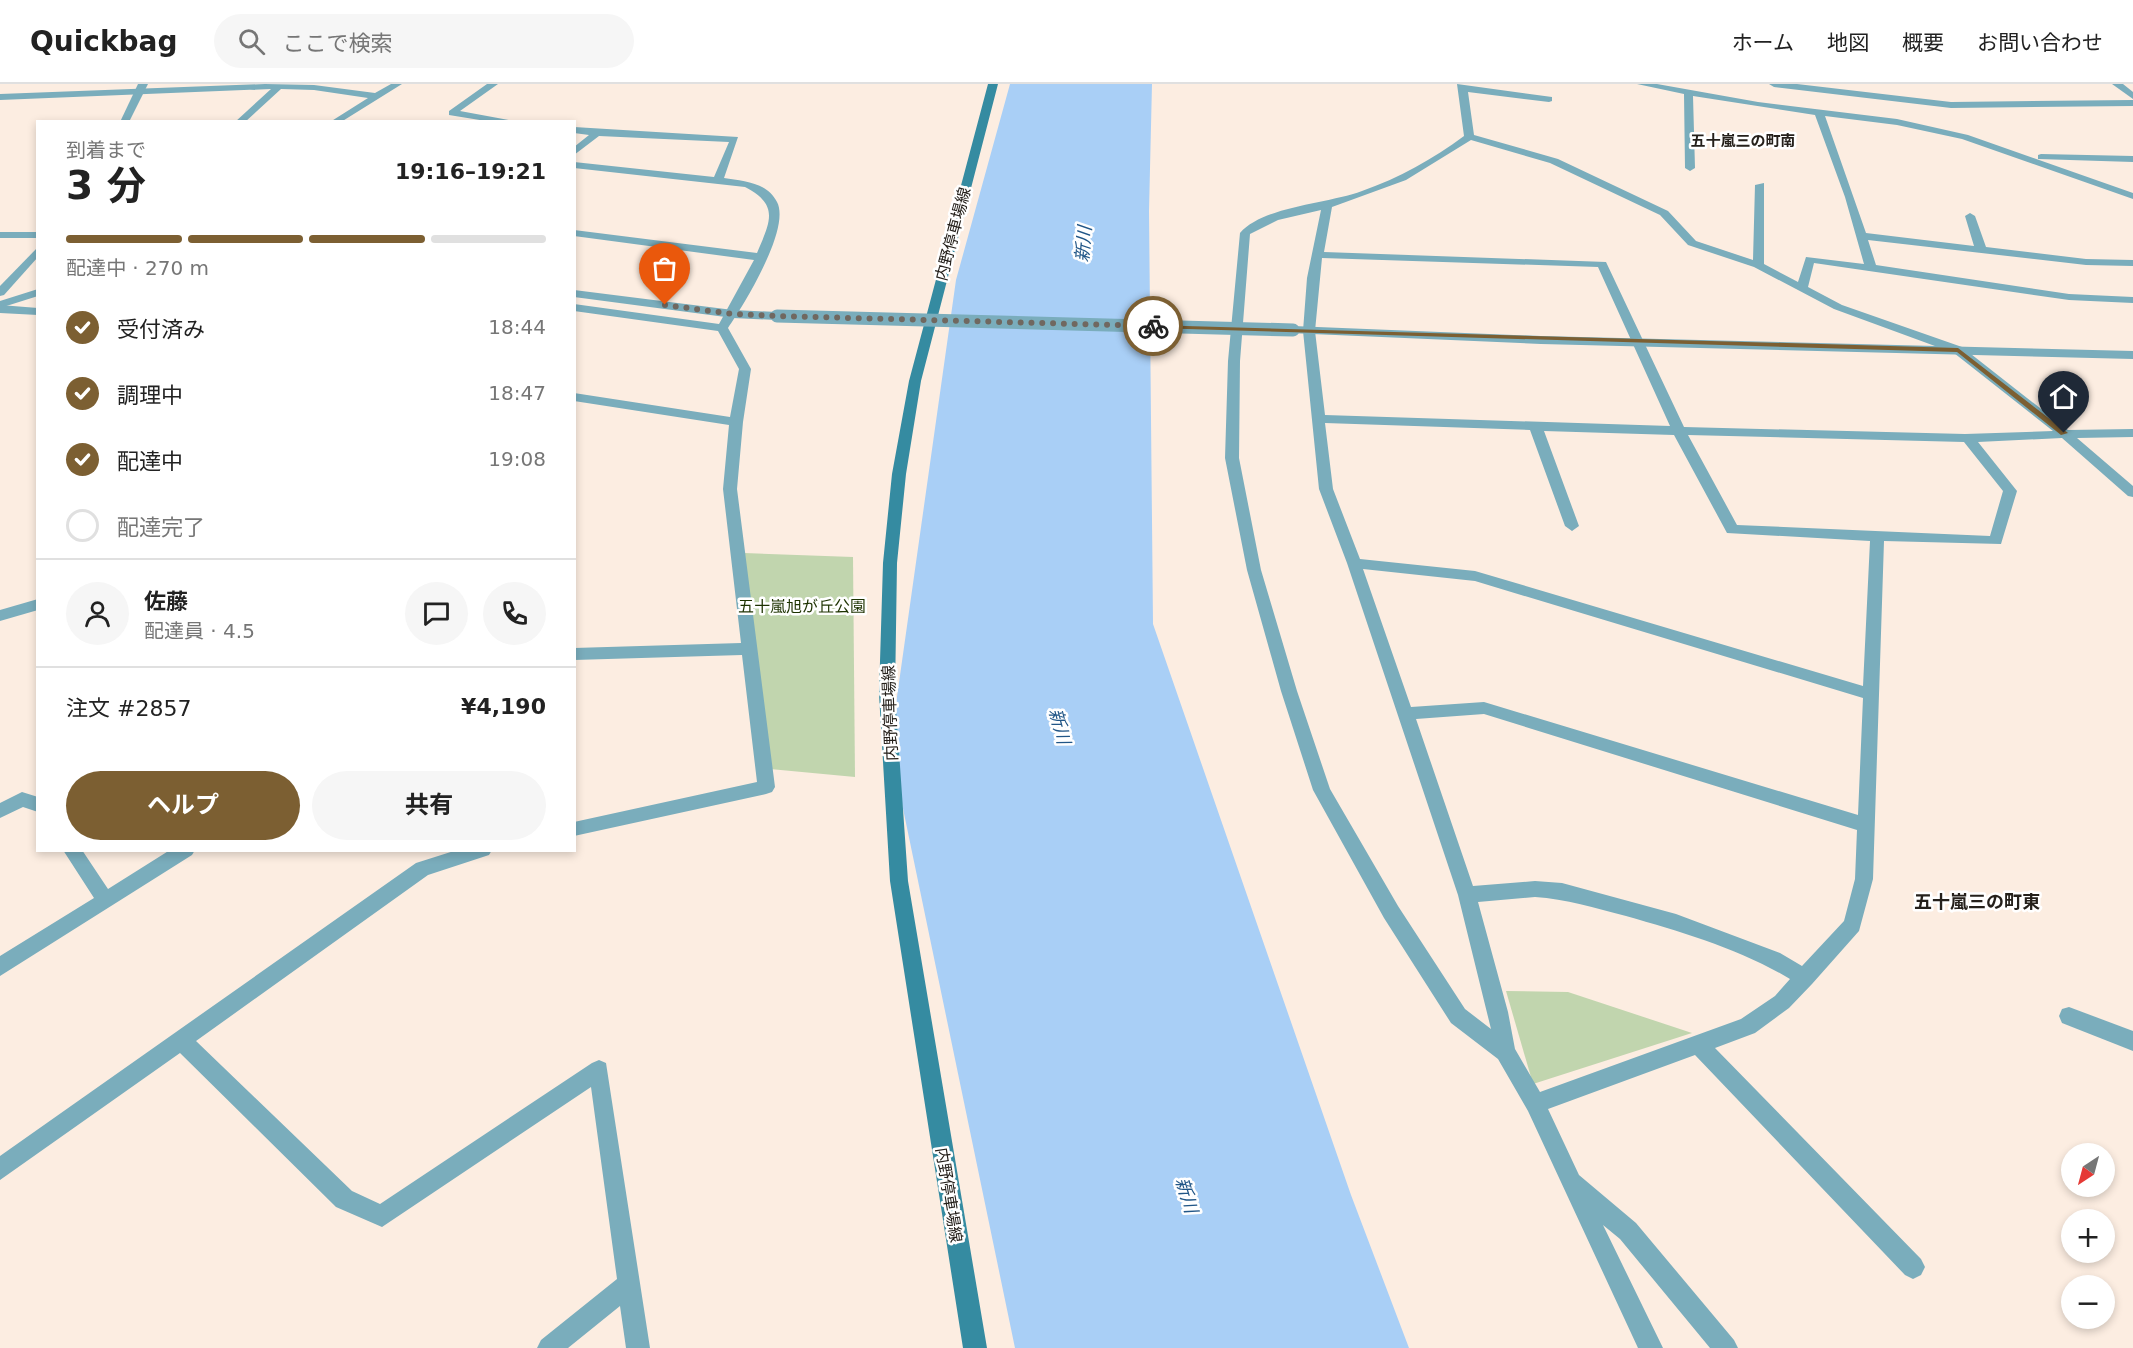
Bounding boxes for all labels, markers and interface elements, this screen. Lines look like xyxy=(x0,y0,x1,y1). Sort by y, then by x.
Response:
search box xyxy=(214,14,634,68)
text: Quickbag xyxy=(30,25,178,58)
icon: search xyxy=(235,25,268,58)
text: ここで検索 xyxy=(283,31,393,56)
text: ホーム xyxy=(1732,31,1794,55)
text: 地図 xyxy=(1827,31,1869,55)
text: 概要 xyxy=(1902,31,1944,55)
text: お問い合わせ xyxy=(1977,31,2103,55)
district label: 五十嵐三の町南 xyxy=(1690,132,1796,150)
text: 到着まで xyxy=(66,138,146,162)
text: 19:16–19:21 xyxy=(395,159,546,184)
text: 3 分 xyxy=(66,163,146,208)
street label: 内野停車場線 xyxy=(931,185,975,283)
water label: 新川 xyxy=(1071,223,1095,263)
pin xyxy=(639,243,690,305)
icon: bag xyxy=(648,252,681,285)
text: 配達中 · 270 m xyxy=(66,256,209,280)
courier xyxy=(1123,296,1183,356)
icon: bike xyxy=(1137,310,1170,343)
icon: check xyxy=(66,311,99,344)
text: 18:44 xyxy=(488,315,546,339)
text: 受付済み xyxy=(117,317,205,342)
pin xyxy=(2038,371,2089,433)
icon: check xyxy=(66,377,99,410)
icon: home xyxy=(2047,380,2080,413)
text: 18:47 xyxy=(488,381,546,405)
text: 調理中 xyxy=(117,383,183,408)
icon: check xyxy=(66,443,99,476)
text: 19:08 xyxy=(488,447,546,471)
text: 配達中 xyxy=(117,449,183,474)
text: 配達完了 xyxy=(117,515,205,540)
button: person xyxy=(66,582,129,645)
button: chat xyxy=(405,582,468,645)
button: phone xyxy=(483,582,546,645)
text: 佐藤 xyxy=(144,589,188,614)
park label: 五十嵐旭が丘公園 xyxy=(738,597,866,616)
text: 配達員 · 4.5 xyxy=(144,619,255,643)
street label: 内野停車場線 xyxy=(879,665,901,761)
text: ¥4,190 xyxy=(461,694,546,719)
text: 注文 #2857 xyxy=(66,696,191,721)
water label: 新川 xyxy=(1045,706,1075,748)
button: ヘルプ xyxy=(66,771,300,840)
button: 共有 xyxy=(312,771,546,840)
district label: 五十嵐三の町東 xyxy=(1914,891,2040,912)
north arrow xyxy=(2061,1143,2115,1197)
map controls xyxy=(2061,1143,2115,1329)
street label: 内野停車場線 xyxy=(932,1146,966,1244)
water label: 新川 xyxy=(1172,1175,1203,1217)
button: + xyxy=(2061,1209,2115,1263)
button: − xyxy=(2061,1275,2115,1329)

